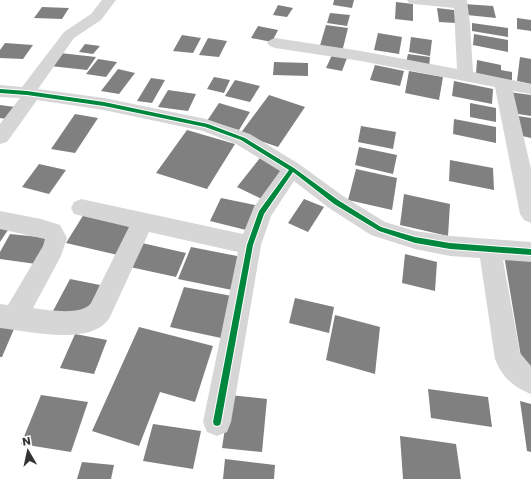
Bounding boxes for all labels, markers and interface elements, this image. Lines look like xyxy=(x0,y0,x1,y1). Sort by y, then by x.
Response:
north arrow xyxy=(8,431,48,471)
text: N xyxy=(21,433,32,450)

